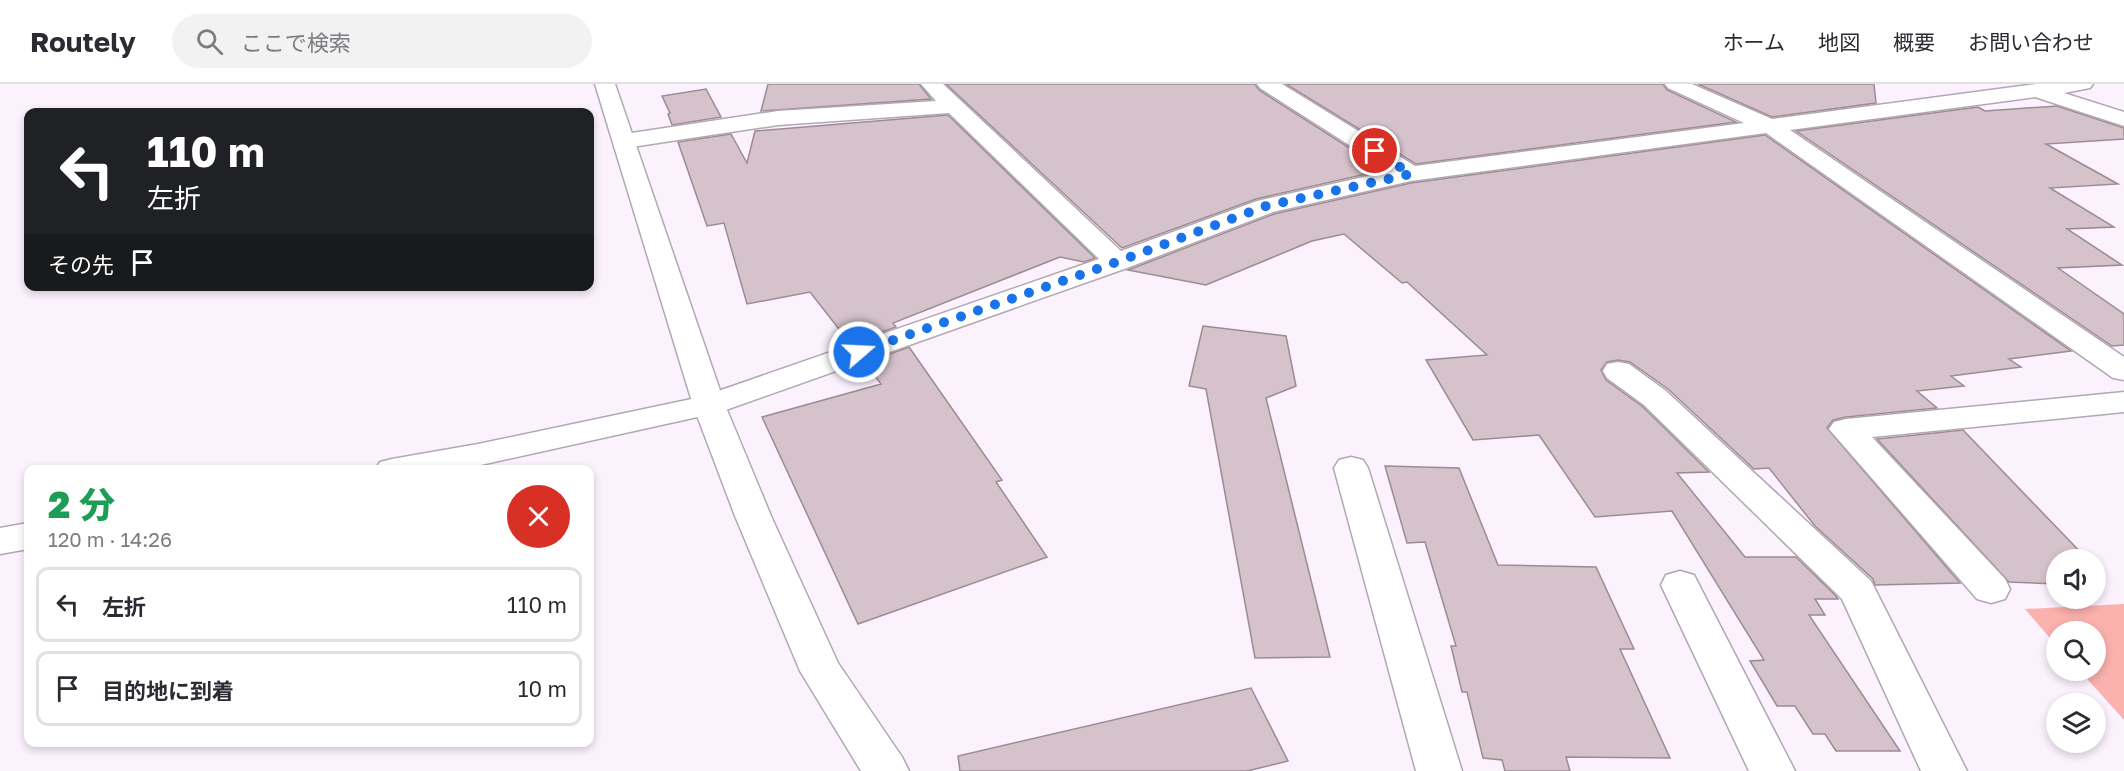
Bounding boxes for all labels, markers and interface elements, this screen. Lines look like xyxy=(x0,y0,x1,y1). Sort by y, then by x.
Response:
search box xyxy=(172,14,592,68)
text: Routely xyxy=(30,25,136,58)
icon: search xyxy=(193,25,226,58)
text: ここで検索 xyxy=(241,29,351,56)
text: ホーム xyxy=(1723,29,1785,55)
text: 地図 xyxy=(1818,29,1860,55)
text: 概要 xyxy=(1893,29,1935,55)
text: お問い合わせ xyxy=(1968,29,2094,55)
pin xyxy=(1349,125,1400,176)
text: 110 m xyxy=(147,126,265,176)
icon: left xyxy=(48,132,126,210)
icon: arrive xyxy=(1358,134,1391,167)
text: 左折 xyxy=(147,182,201,214)
icon: arrive xyxy=(126,246,159,279)
text: その先 xyxy=(48,251,114,278)
position arrow xyxy=(827,320,891,384)
text: 2 分 xyxy=(48,483,115,526)
button: close xyxy=(507,485,570,548)
text: 120 m · 14:26 xyxy=(48,527,172,551)
map controls xyxy=(2046,549,2106,753)
button: sound xyxy=(2046,549,2106,609)
icon: left xyxy=(51,588,84,621)
text: 110 m xyxy=(507,591,567,618)
text: 左折 xyxy=(102,593,146,620)
button: search xyxy=(2046,621,2106,681)
icon: arrive xyxy=(51,672,84,705)
text: 10 m xyxy=(518,675,567,702)
text: 目的地に到着 xyxy=(102,677,234,704)
button: layers xyxy=(2046,693,2106,753)

